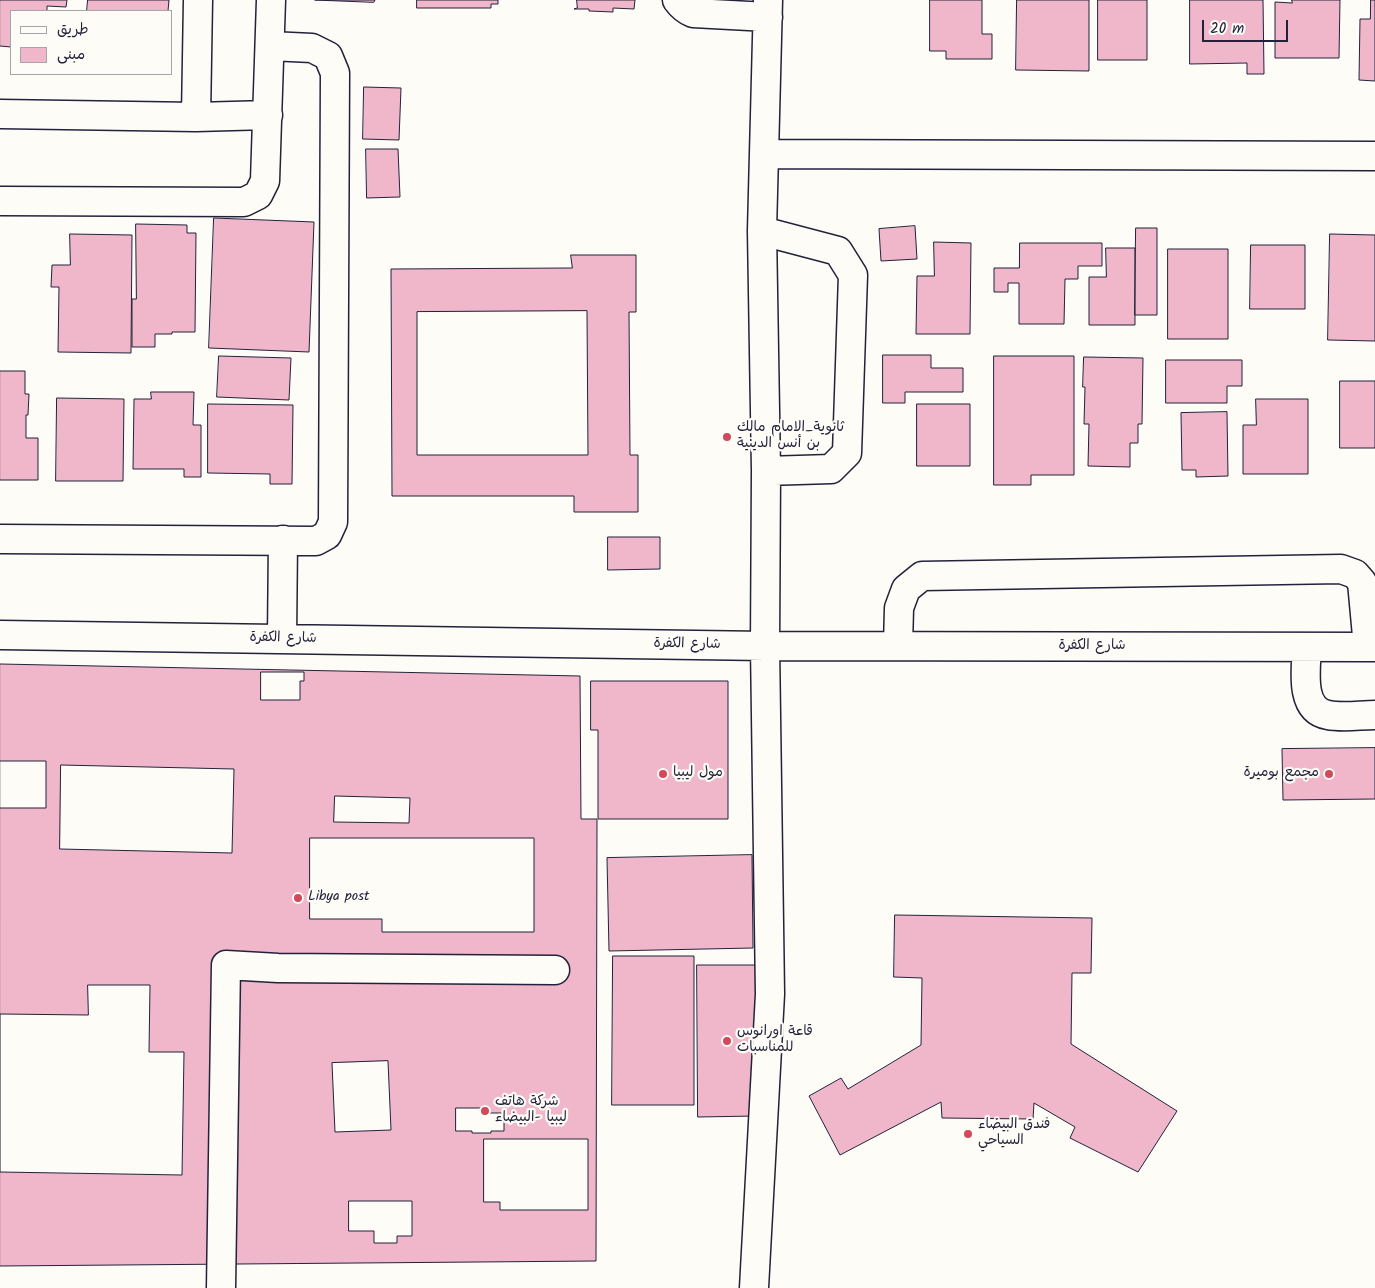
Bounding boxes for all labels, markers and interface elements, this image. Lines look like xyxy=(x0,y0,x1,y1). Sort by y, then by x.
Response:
legend xyxy=(10,10,172,75)
scale bar xyxy=(1205,10,1291,42)
text: 20 m xyxy=(1210,17,1244,41)
text: طريق xyxy=(57,18,89,42)
text: مبنى xyxy=(57,43,85,67)
place label: ثانوية_الامام مالك بن أنس الدينية xyxy=(737,421,844,454)
marker: ثانوية_الامام مالك بن أنس الدينية xyxy=(721,431,733,443)
street label: شارع الكفرة xyxy=(249,630,317,648)
street label: شارع الكفرة xyxy=(653,636,721,654)
street label: شارع الكفرة xyxy=(1058,639,1126,655)
place label: مول ليبيا xyxy=(673,766,723,782)
place label: مجمع بوميرة xyxy=(1244,766,1319,782)
marker: مول ليبيا xyxy=(657,768,669,780)
marker: مجمع بوميرة xyxy=(1323,768,1335,780)
place label: Libya post xyxy=(308,890,369,906)
marker: Libya post xyxy=(292,892,304,904)
place label: قاعة اورانوس للمناسبات xyxy=(737,1025,813,1058)
marker: قاعة اورانوس للمناسبات xyxy=(721,1035,733,1047)
place label: شركة هاتف ليبيا -البيضاء xyxy=(495,1095,567,1128)
marker: شركة هاتف ليبيا -البيضاء xyxy=(479,1105,491,1117)
place label: فندق البيضاء السياحي xyxy=(978,1118,1050,1150)
marker: فندق البيضاء السياحي xyxy=(962,1128,974,1140)

